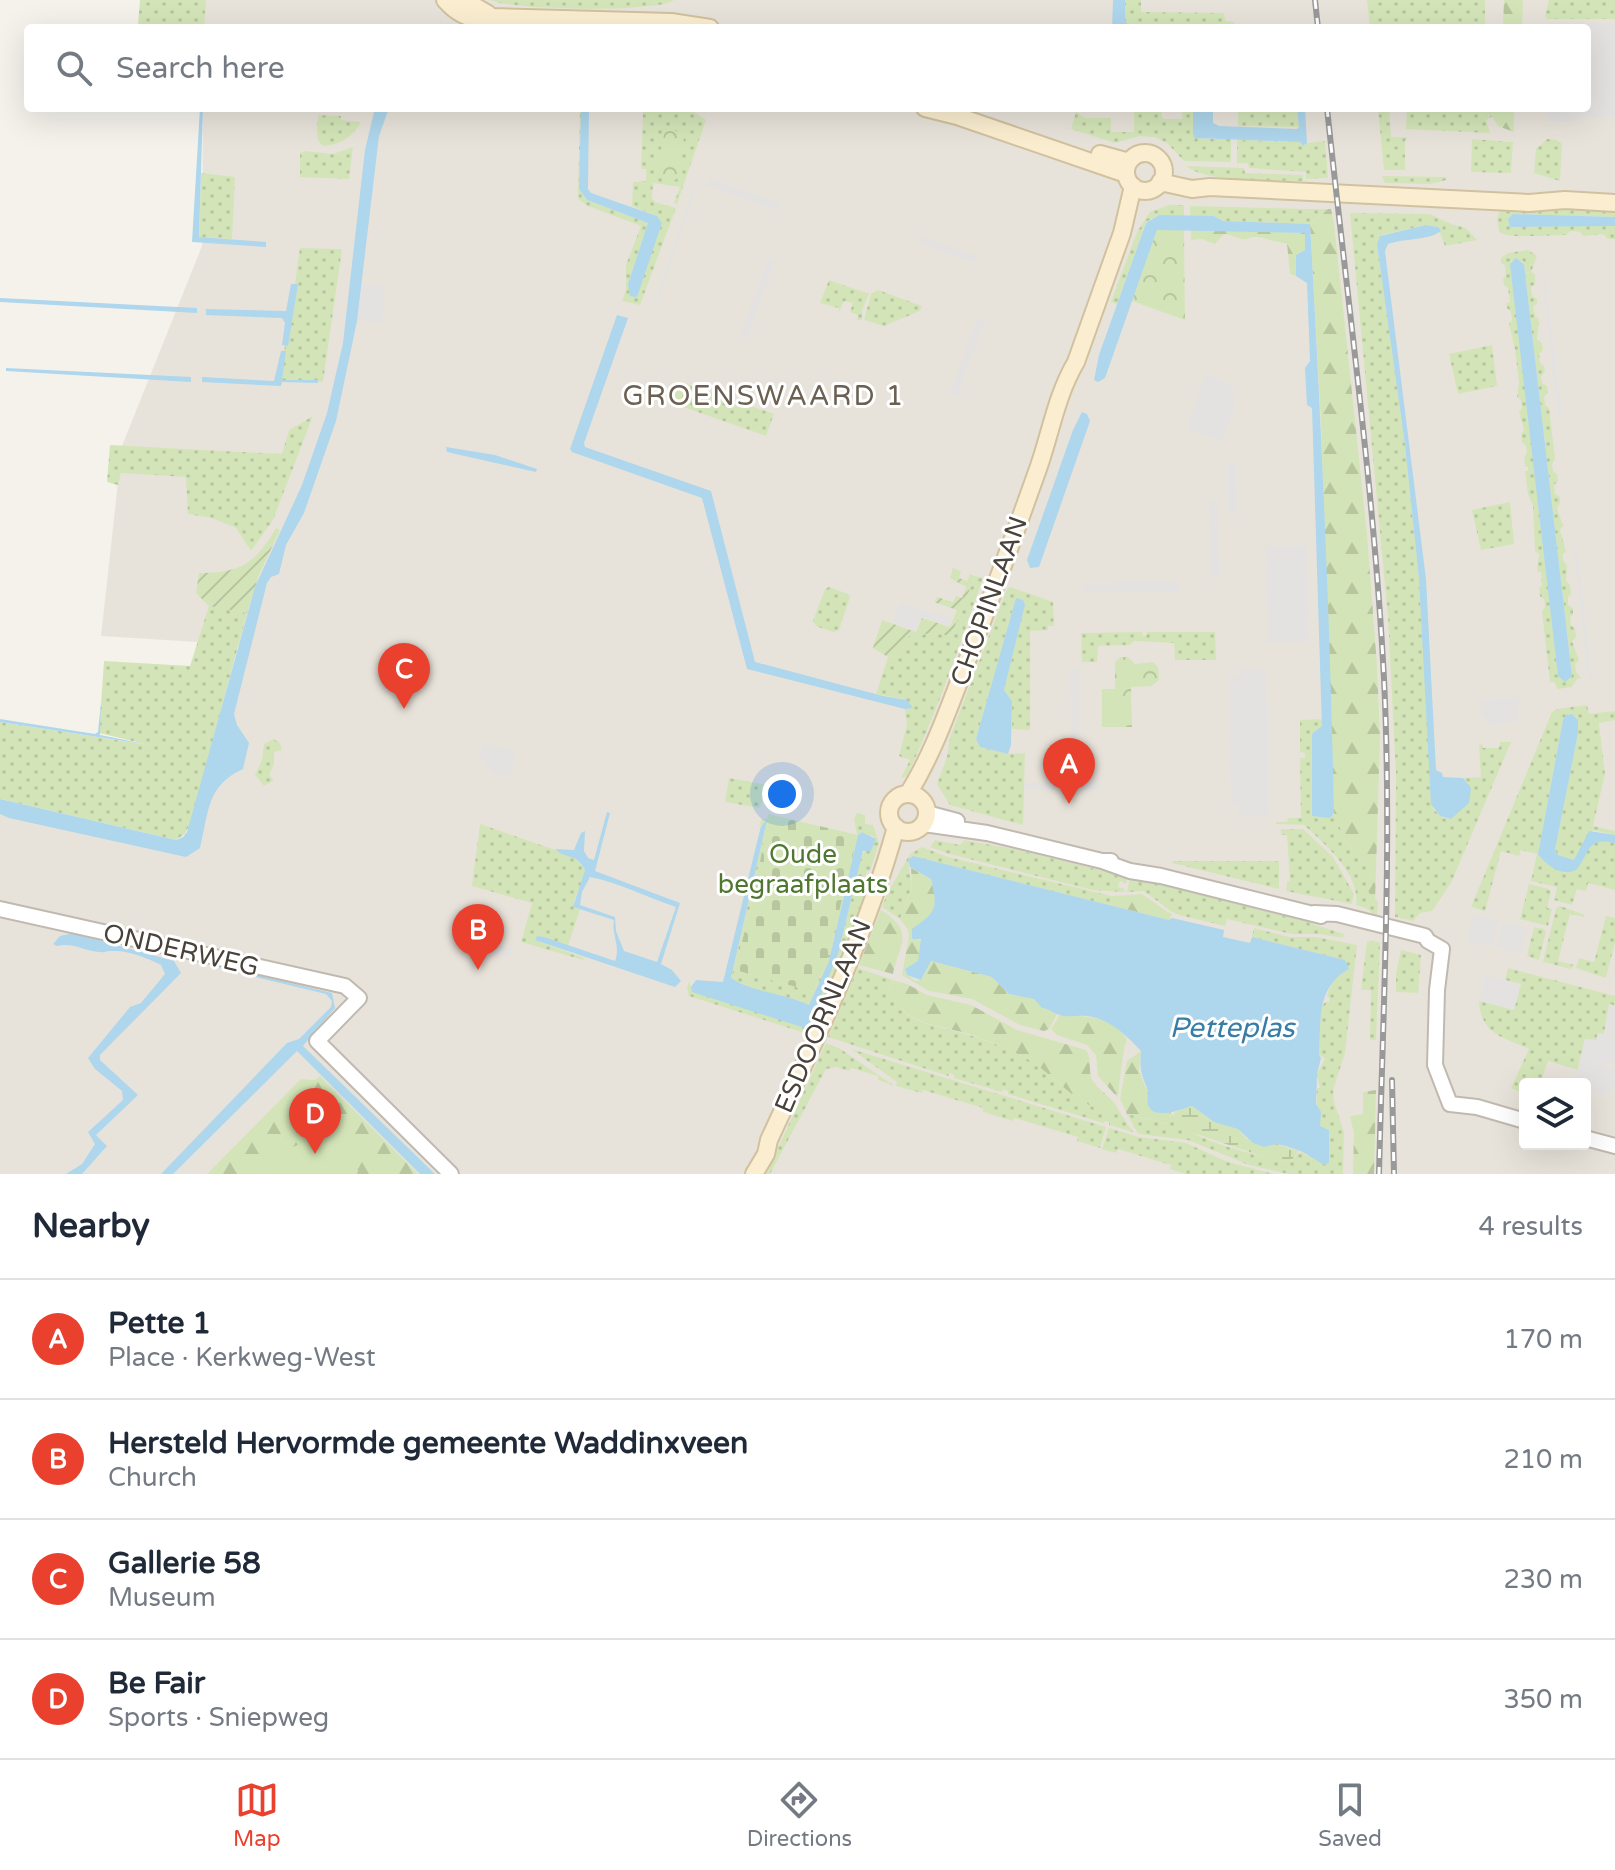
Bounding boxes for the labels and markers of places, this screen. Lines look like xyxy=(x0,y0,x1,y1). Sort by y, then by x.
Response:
pin: C xyxy=(378,643,430,709)
pin: A xyxy=(1043,738,1095,804)
pin: B xyxy=(452,904,504,970)
pin: D xyxy=(289,1088,341,1154)

